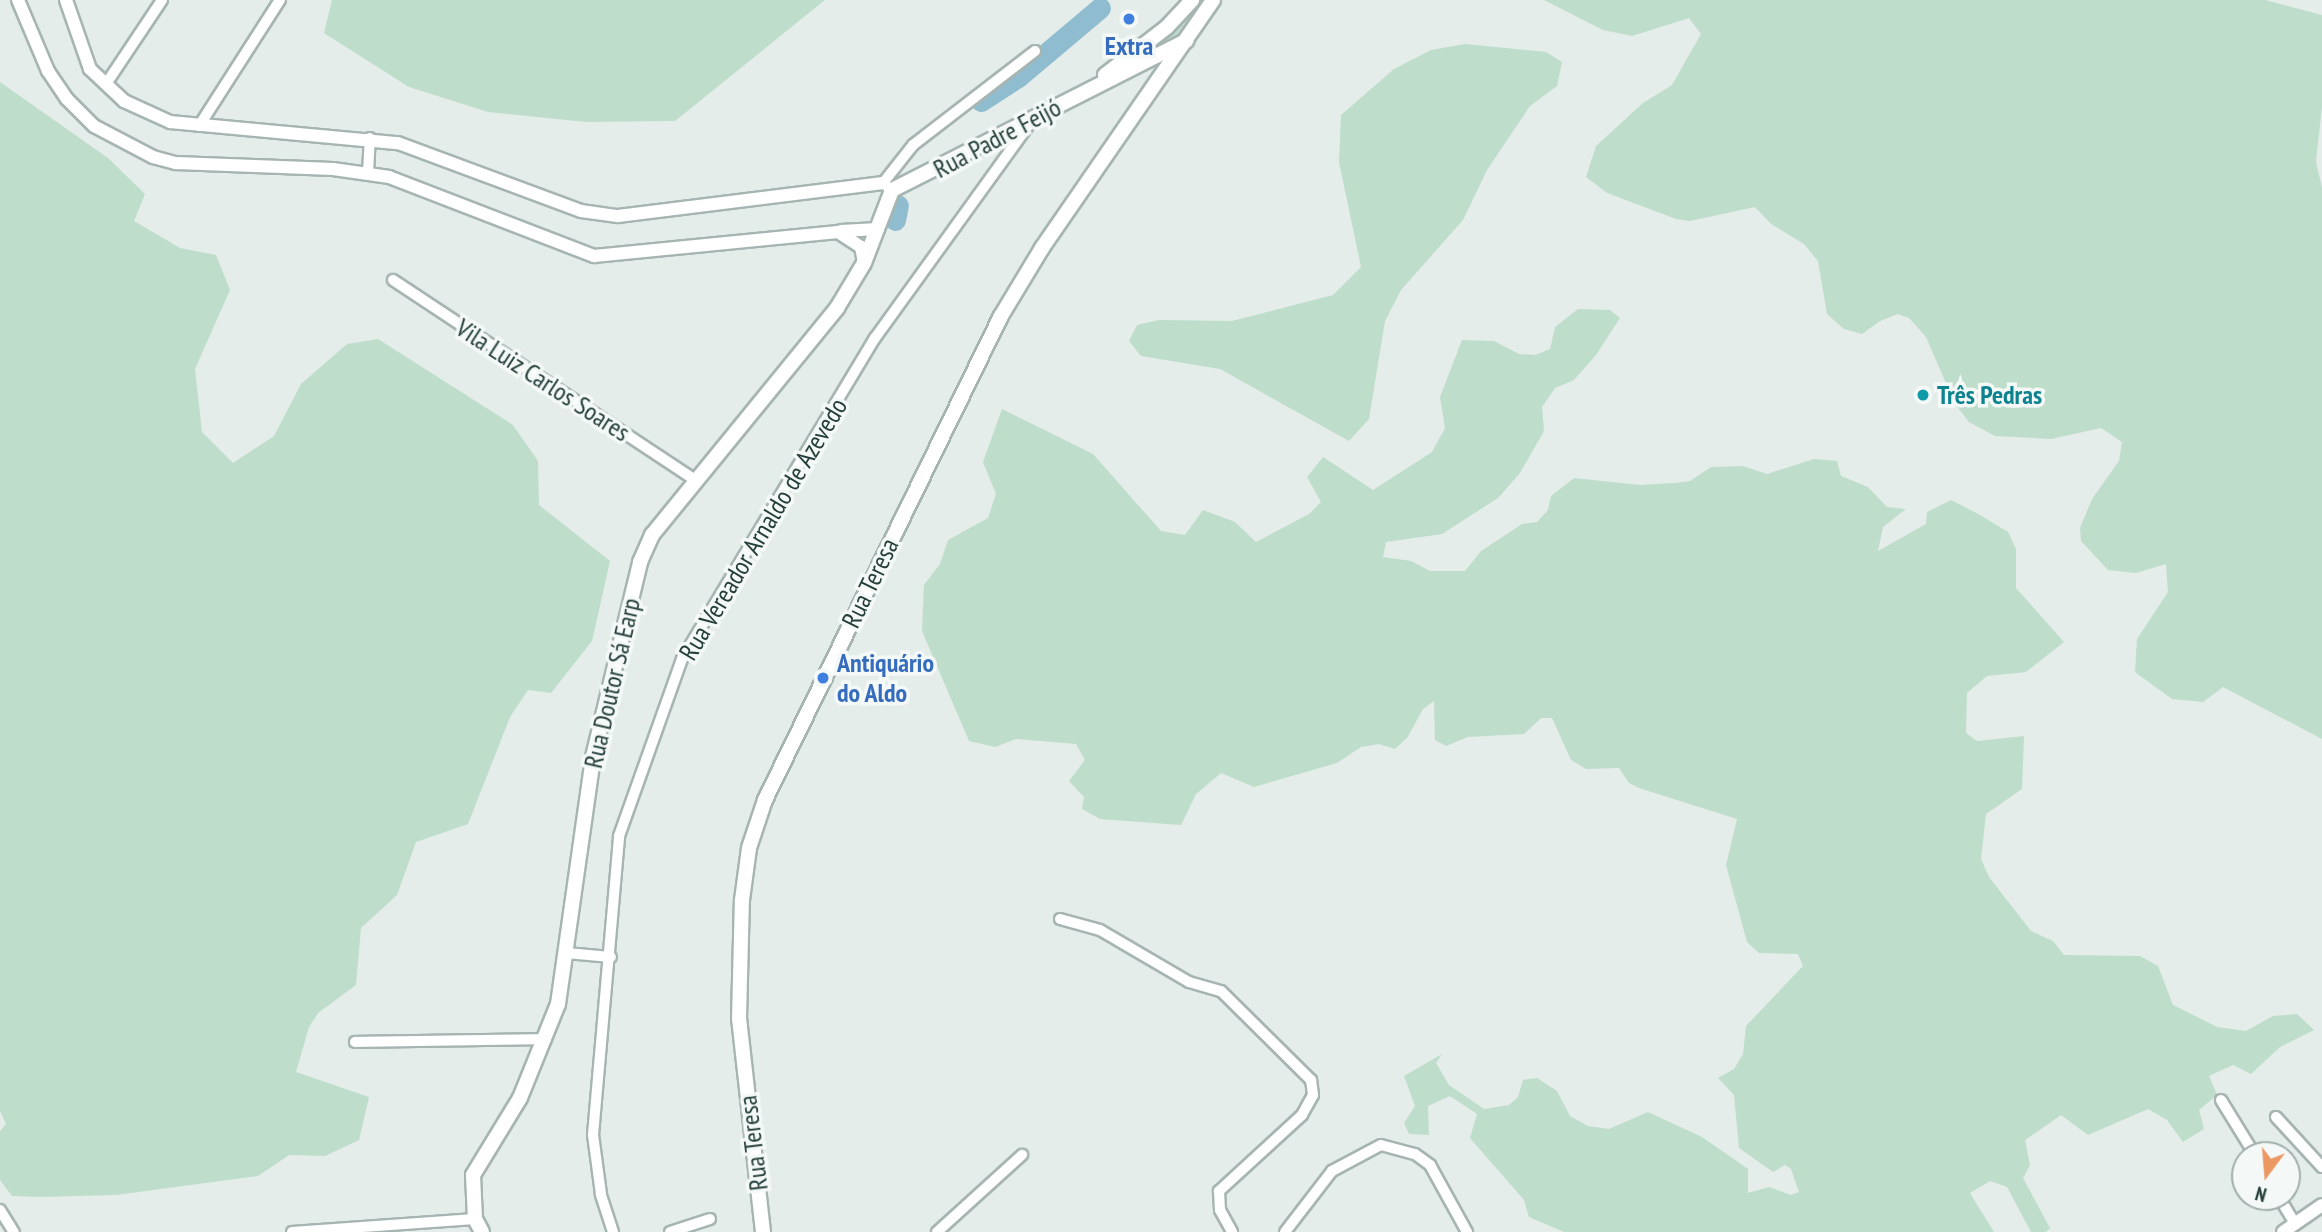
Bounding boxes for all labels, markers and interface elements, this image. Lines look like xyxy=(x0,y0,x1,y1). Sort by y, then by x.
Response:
marker: Extra xyxy=(1121,11,1137,27)
place label: Extra xyxy=(1105,30,1153,62)
street label: Rua Padre Feijó xyxy=(928,91,1066,185)
street label: Vila Luiz Carlos Soares xyxy=(450,312,636,448)
place label: Três Pedras xyxy=(1937,379,2042,411)
marker: Três Pedras xyxy=(1915,387,1931,403)
street label: Rua Vereador Arnaldo de Azevedo xyxy=(672,392,854,666)
street label: Rua Teresa xyxy=(835,533,905,633)
street label: Rua Doutor Sá Earp xyxy=(577,595,647,771)
place label: Antiquário do Aldo xyxy=(837,647,934,708)
marker: Antiquário do Aldo xyxy=(815,670,831,686)
street label: Rua Teresa xyxy=(732,1093,774,1193)
north arrow xyxy=(2231,1141,2301,1211)
text: N xyxy=(2253,1181,2269,1207)

